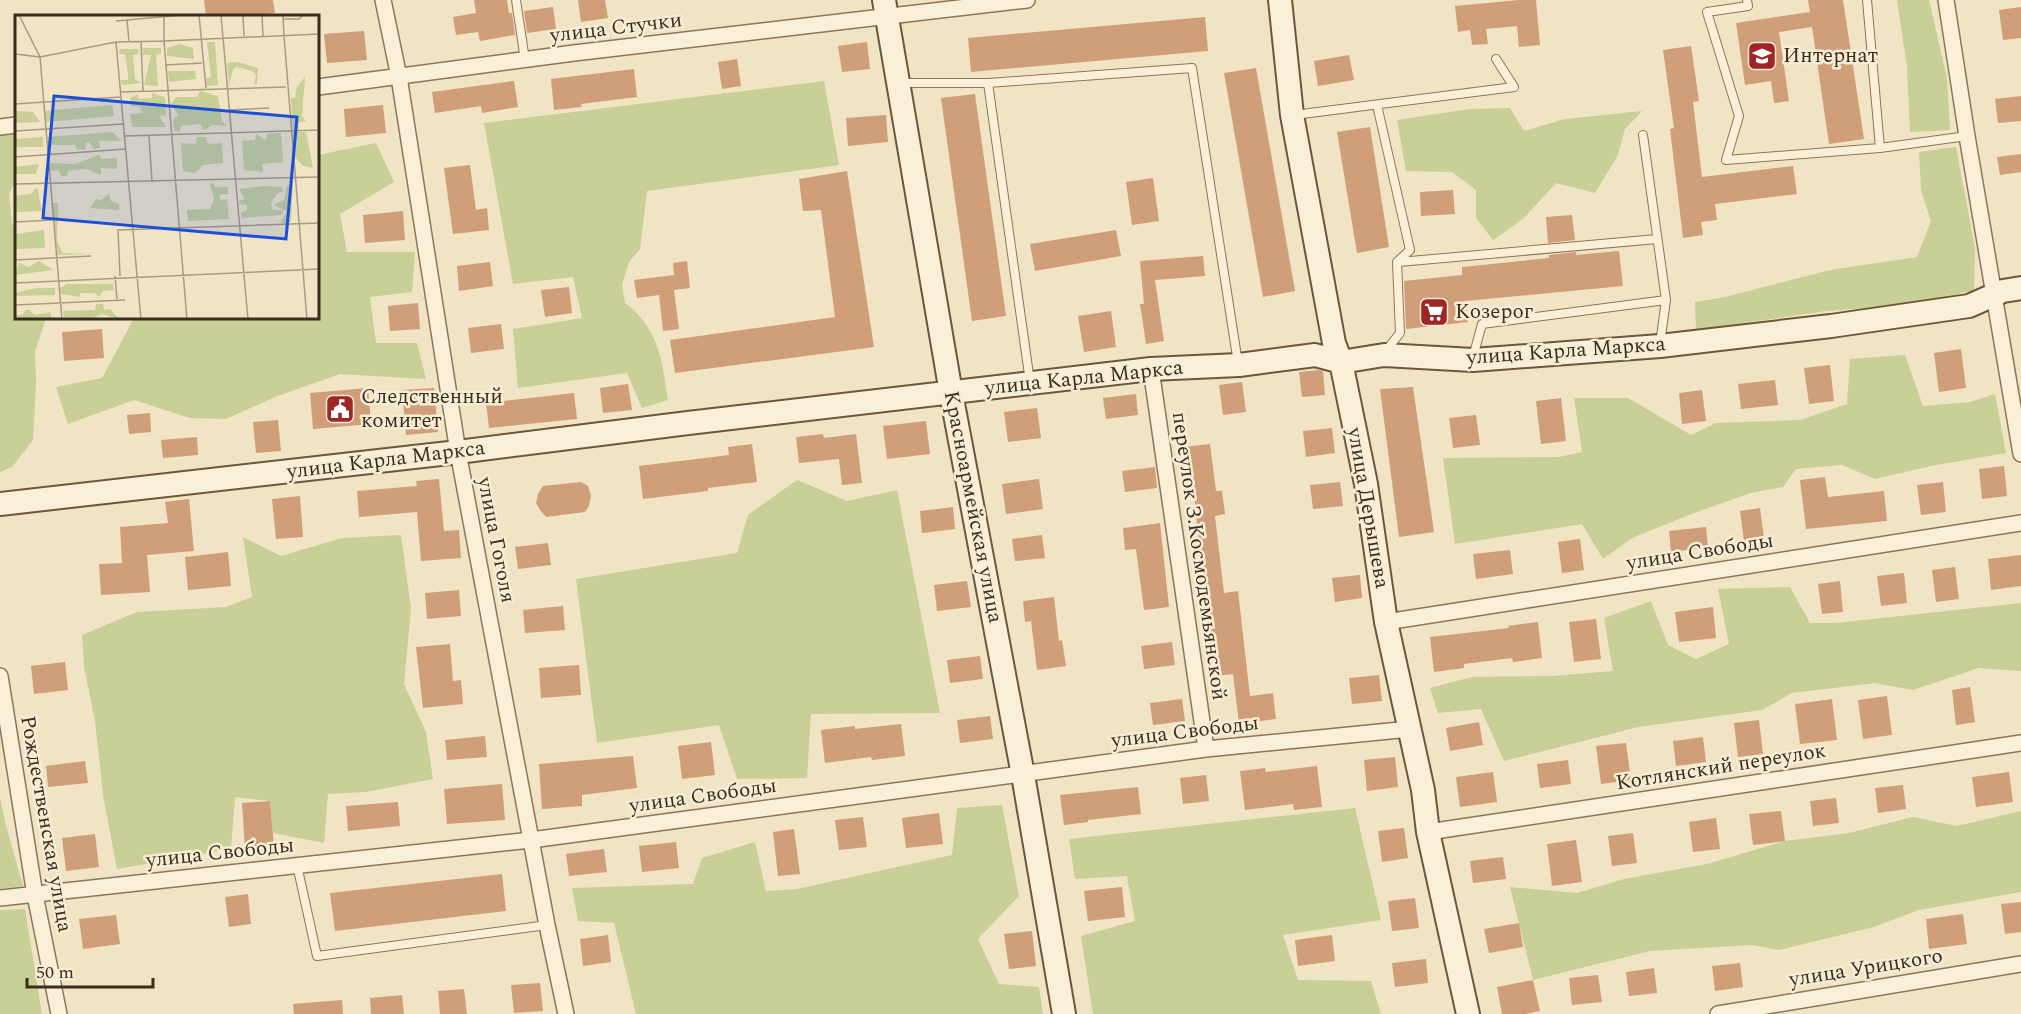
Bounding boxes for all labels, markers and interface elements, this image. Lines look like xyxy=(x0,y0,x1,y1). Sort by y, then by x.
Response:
street label: улица Стучки xyxy=(547,4,684,52)
inset map xyxy=(15,15,320,320)
school or university icon: Интернат xyxy=(1746,40,1778,72)
place label: Интернат xyxy=(1783,40,1878,72)
supermarket icon: Козерог xyxy=(1418,296,1450,328)
place label: Козерог xyxy=(1455,296,1533,328)
street label: улица Карла Маркса xyxy=(1464,328,1667,374)
street label: улица Карла Маркса xyxy=(982,352,1186,404)
place label: Следственный комитет xyxy=(361,381,503,437)
street label: Красноармейская улица xyxy=(935,388,1011,627)
public building icon: Следственный комитет xyxy=(324,393,356,425)
street label: переулок З.Космодемьянской xyxy=(1163,410,1235,702)
street label: улица Дерышева xyxy=(1338,424,1398,592)
street label: улица Карла Маркса xyxy=(284,432,488,488)
street label: улица Гоголя xyxy=(468,473,524,606)
street label: улица Свободы xyxy=(1623,525,1776,580)
street label: улица Свободы xyxy=(1108,707,1261,757)
street label: Рождественская улица xyxy=(11,713,81,936)
street label: Котлянский переулок xyxy=(1614,735,1829,799)
street label: улица Свободы xyxy=(626,770,779,822)
street label: улица Свободы xyxy=(143,829,296,877)
street label: улица Урицкого xyxy=(1786,940,1945,996)
scale bar xyxy=(27,951,153,989)
text: 50 m xyxy=(36,959,74,986)

